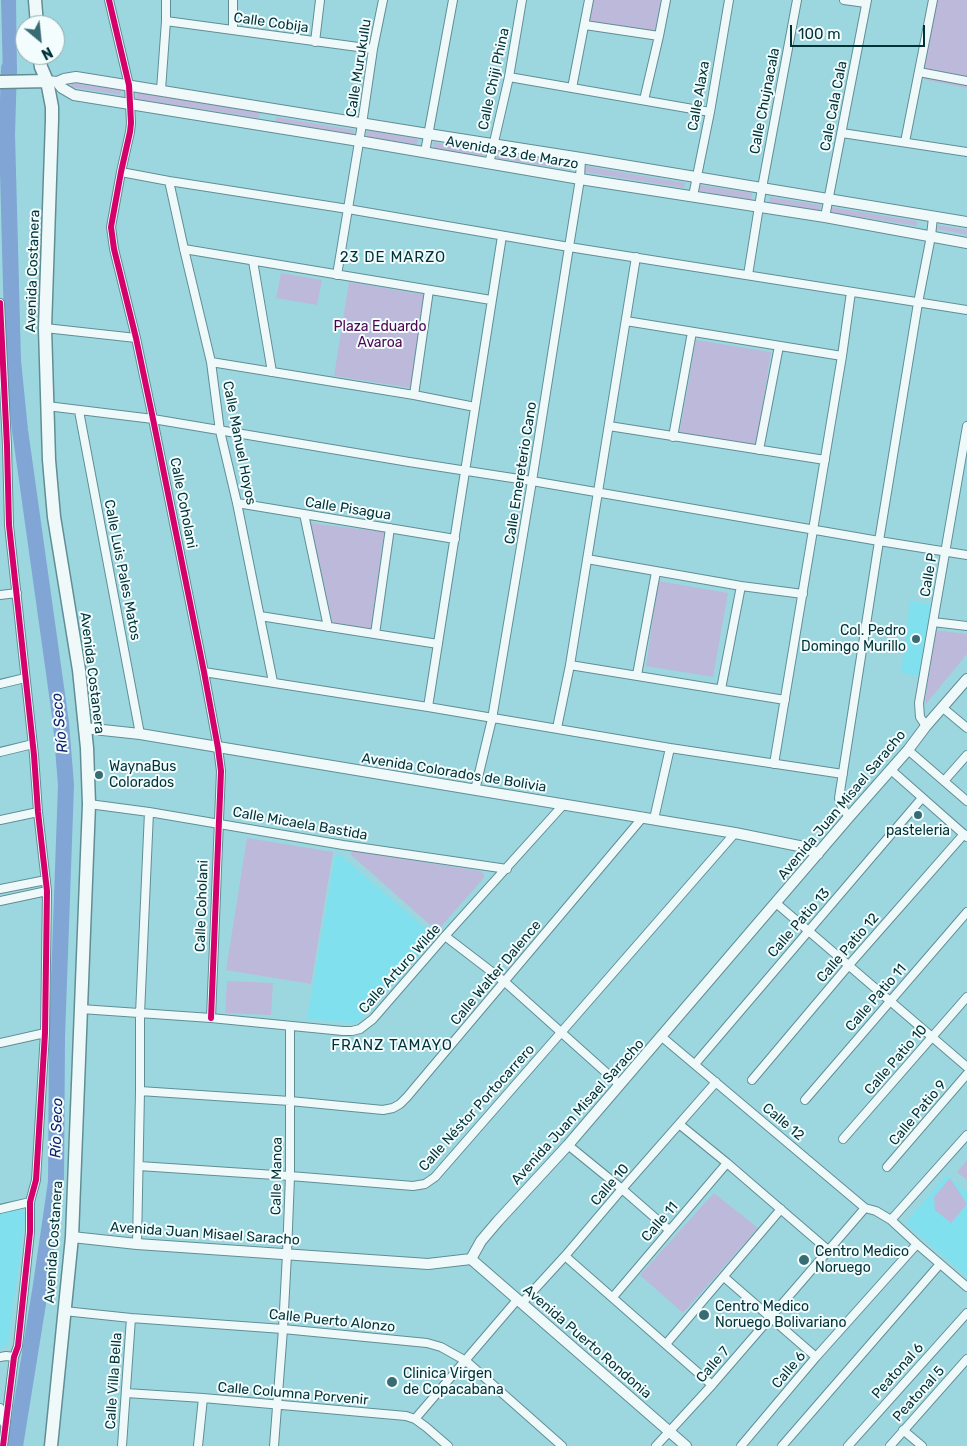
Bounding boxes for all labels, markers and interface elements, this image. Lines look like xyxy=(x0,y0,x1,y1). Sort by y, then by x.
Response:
street label: Calle Cobija xyxy=(232,9,310,37)
north arrow xyxy=(15,15,65,65)
scale bar xyxy=(792,15,927,47)
street label: Calle Murukullu xyxy=(343,18,375,118)
text: 100 m xyxy=(798,25,840,43)
street label: Calle Chiji Phina xyxy=(475,26,513,132)
text: N xyxy=(38,43,55,63)
street label: Calle Chujnacala xyxy=(746,46,784,156)
street label: Cale Cala Cala xyxy=(817,59,851,153)
street label: Calle Alaxa xyxy=(685,60,713,132)
street label: Avenida 23 de Marzo xyxy=(444,133,580,173)
street label: Avenida Costanera xyxy=(22,209,44,333)
district label: 23 DE MARZO xyxy=(338,249,448,267)
park label: Plaza Eduardo Avaroa xyxy=(334,319,426,352)
street label: Calle Manuel Hoyos xyxy=(219,380,259,506)
street label: Calle Emereterio Cano xyxy=(501,401,541,545)
street label: Calle Coholani xyxy=(166,456,200,550)
street label: Calle Pisagua xyxy=(304,494,392,524)
street label: Calle Luis Pales Matos xyxy=(100,498,144,642)
street label: Calle P xyxy=(917,552,941,598)
street label: Avenida Costanera xyxy=(76,611,108,735)
place label: Col. Pedro Domingo Murillo xyxy=(801,623,906,656)
marker: Col. Pedro Domingo Murillo xyxy=(910,633,922,645)
water label: Río Seco xyxy=(48,692,72,754)
street label: Avenida Juan Misael Saracho xyxy=(774,727,910,883)
street label: Avenida Colorados de Bolivia xyxy=(360,750,548,796)
place label: WaynaBus Colorados xyxy=(109,759,176,792)
marker: WaynaBus Colorados xyxy=(93,769,105,781)
street label: Calle Micaela Bastida xyxy=(231,804,369,844)
marker: pasteleria xyxy=(912,809,924,821)
place label: pasteleria xyxy=(886,823,950,839)
street label: Calle Coholani xyxy=(192,860,212,952)
street label: Calle Patio 13 xyxy=(764,885,834,961)
street label: Calle Patio 12 xyxy=(813,910,883,986)
street label: Calle Walter Dalence xyxy=(447,917,545,1029)
street label: Calle Arturo Wilde xyxy=(355,921,445,1017)
street label: Calle Patio 11 xyxy=(842,961,910,1035)
street label: Calle Patio 10 xyxy=(861,1022,931,1098)
street label: Avenida Juan Misael Saracho xyxy=(508,1036,648,1188)
district label: FRANZ TAMAYO xyxy=(330,1037,454,1055)
street label: Calle Néstor Portocarrero xyxy=(416,1041,538,1175)
street label: Calle Patio 9 xyxy=(886,1077,950,1149)
water label: Río Seco xyxy=(47,1098,67,1158)
street label: Calle 12 xyxy=(759,1100,807,1144)
street label: Calle Manoa xyxy=(268,1137,286,1215)
street label: Calle 10 xyxy=(587,1161,633,1209)
street label: Avenida Costanera xyxy=(41,1180,67,1304)
street label: Calle 11 xyxy=(638,1199,682,1245)
street label: Avenida Juan Misael Saracho xyxy=(110,1219,300,1249)
place label: Centro Medico Noruego xyxy=(815,1244,909,1276)
marker: Centro Medico Noruego xyxy=(797,1253,811,1267)
street label: Avenida Puerto Rondonia xyxy=(519,1282,655,1402)
place label: Centro Medico Noruego Bolivariano xyxy=(715,1299,847,1331)
street label: Calle Puerto Alonzo xyxy=(268,1306,396,1336)
marker: Centro Medico Noruego Bolivariano xyxy=(697,1308,711,1322)
street label: Calle Villa Bella xyxy=(102,1332,126,1430)
street label: Peatonal 6 xyxy=(869,1340,927,1402)
street label: Calle 7 xyxy=(693,1344,733,1386)
street label: Calle 6 xyxy=(769,1348,809,1392)
street label: Peatonal 5 xyxy=(890,1363,948,1425)
place label: Clinica Virgen de Copacabana xyxy=(403,1366,504,1398)
marker: Clinica Virgen de Copacabana xyxy=(385,1375,399,1389)
street label: Calle Columna Porvenir xyxy=(217,1379,369,1409)

